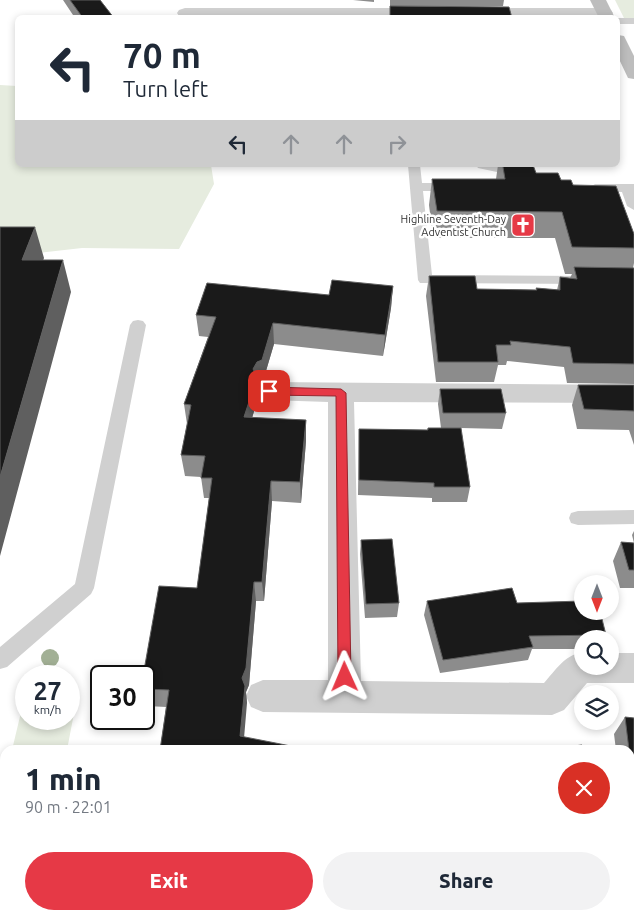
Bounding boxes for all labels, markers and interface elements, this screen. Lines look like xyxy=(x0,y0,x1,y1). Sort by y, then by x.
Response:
icon: left xyxy=(40,35,105,100)
text: 70 m xyxy=(123,35,201,75)
text: Turn left xyxy=(123,76,208,101)
icon: left xyxy=(224,130,252,158)
icon: ahead xyxy=(277,130,305,158)
icon: ahead xyxy=(330,130,358,158)
icon: right xyxy=(383,130,411,158)
church icon: Highline Seventh-Day Adventist Church xyxy=(510,212,536,238)
place label: Highline Seventh-Day Adventist Church xyxy=(401,213,507,238)
pin xyxy=(248,370,290,412)
icon: arrive xyxy=(255,377,283,405)
north arrow xyxy=(574,575,619,620)
map controls xyxy=(574,575,619,730)
button: search xyxy=(574,630,619,675)
position arrow xyxy=(318,650,370,702)
speed limit sign: 30 xyxy=(90,665,155,730)
text: 27 xyxy=(33,677,62,705)
button: layers xyxy=(574,685,619,730)
text: km/h xyxy=(34,703,61,716)
text: 1 min xyxy=(25,762,101,796)
button: close xyxy=(558,762,610,814)
text: 90 m · 22:01 xyxy=(25,798,112,816)
button: Exit xyxy=(25,852,313,910)
button: Share xyxy=(323,852,610,910)

